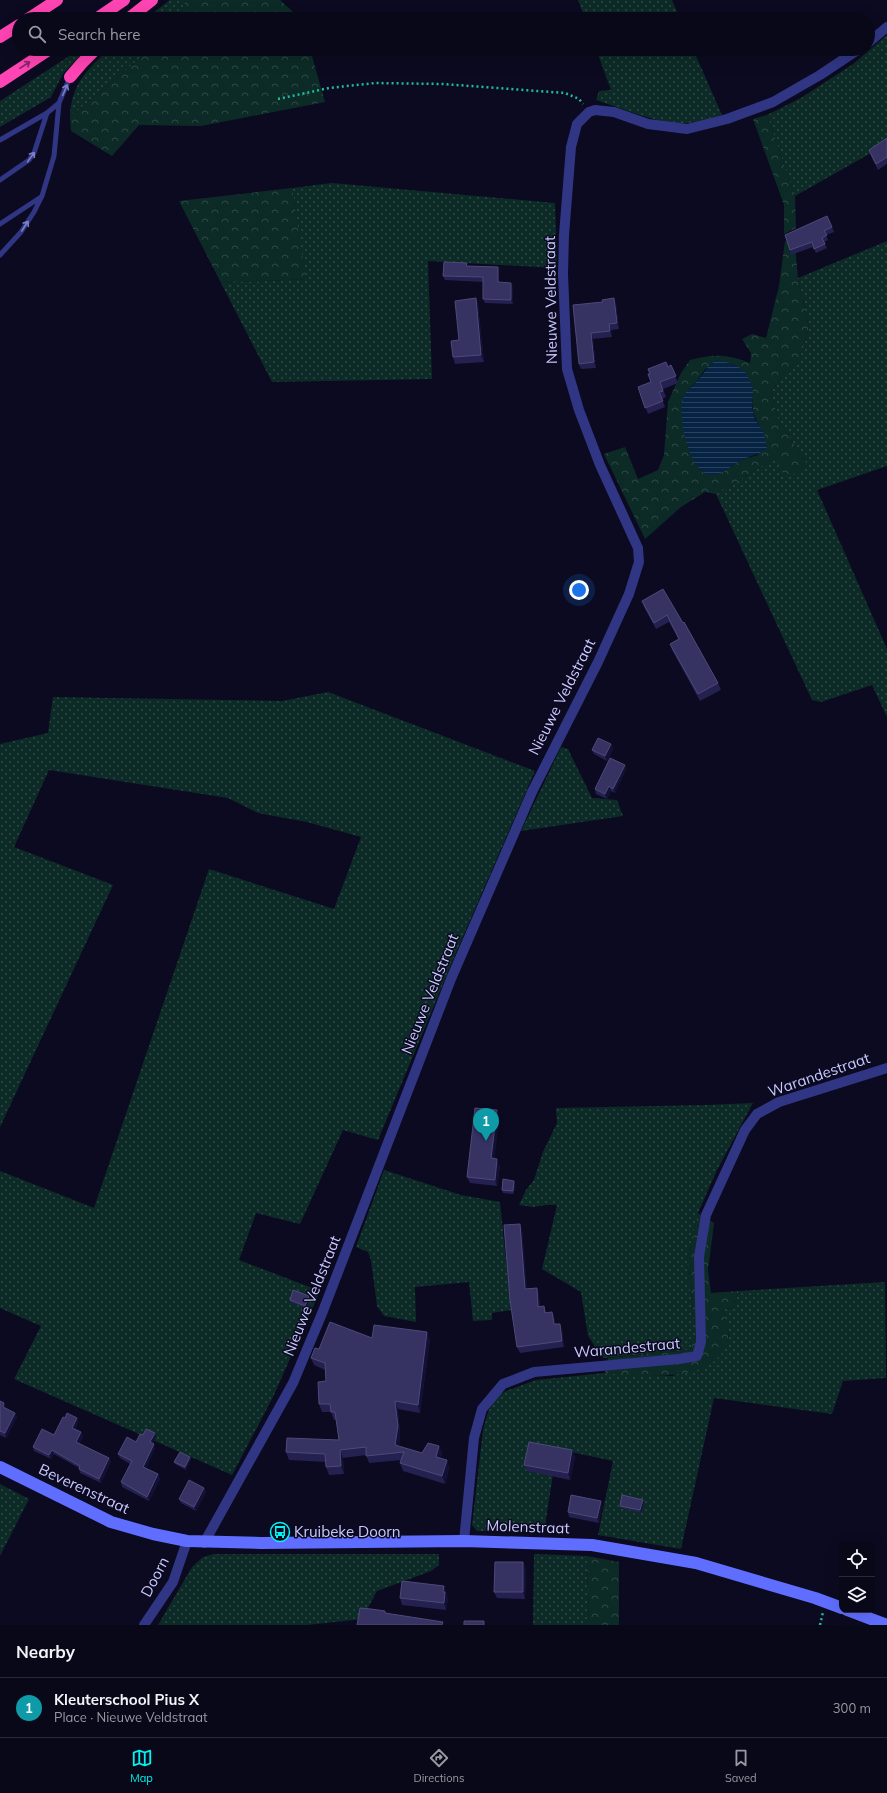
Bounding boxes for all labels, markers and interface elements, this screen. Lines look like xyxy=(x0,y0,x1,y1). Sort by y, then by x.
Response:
search box xyxy=(12,12,875,56)
icon: search xyxy=(26,23,48,45)
text: Search here xyxy=(58,25,140,44)
one-way arrow xyxy=(19,61,31,69)
one-way arrow xyxy=(61,84,69,96)
one-way arrow xyxy=(27,151,35,162)
one-way arrow xyxy=(21,221,29,232)
street label: Nieuwe Veldstraat xyxy=(540,236,561,364)
your location xyxy=(569,580,589,600)
street label: Nieuwe Veldstraat xyxy=(524,635,599,758)
street label: Nieuwe Veldstraat xyxy=(397,931,462,1057)
street label: Warandestraat xyxy=(765,1048,872,1101)
pin: 1 xyxy=(473,1108,499,1141)
street label: Nieuwe Veldstraat xyxy=(279,1233,344,1359)
street label: Warandestraat xyxy=(573,1333,681,1362)
street label: Beverenstraat xyxy=(36,1459,133,1518)
street label: Molenstraat xyxy=(486,1516,570,1537)
bus stop icon: Kruibeke Doorn xyxy=(269,1521,291,1543)
place label: Kruibeke Doorn xyxy=(294,1522,401,1541)
map controls xyxy=(839,1541,875,1613)
button: locate xyxy=(839,1541,875,1577)
street label: Doorn xyxy=(136,1554,173,1600)
button: layers xyxy=(839,1577,875,1613)
text: Nearby xyxy=(16,1641,75,1662)
text: Kleuterschool Pius X xyxy=(54,1690,199,1709)
text: 1 xyxy=(25,1700,33,1716)
text: 300 m xyxy=(833,1700,871,1716)
text: Place · Nieuwe Veldstraat xyxy=(54,1709,208,1725)
tab: Map xyxy=(130,1747,153,1785)
tab: Directions xyxy=(414,1747,464,1785)
tab: Saved xyxy=(725,1747,757,1785)

